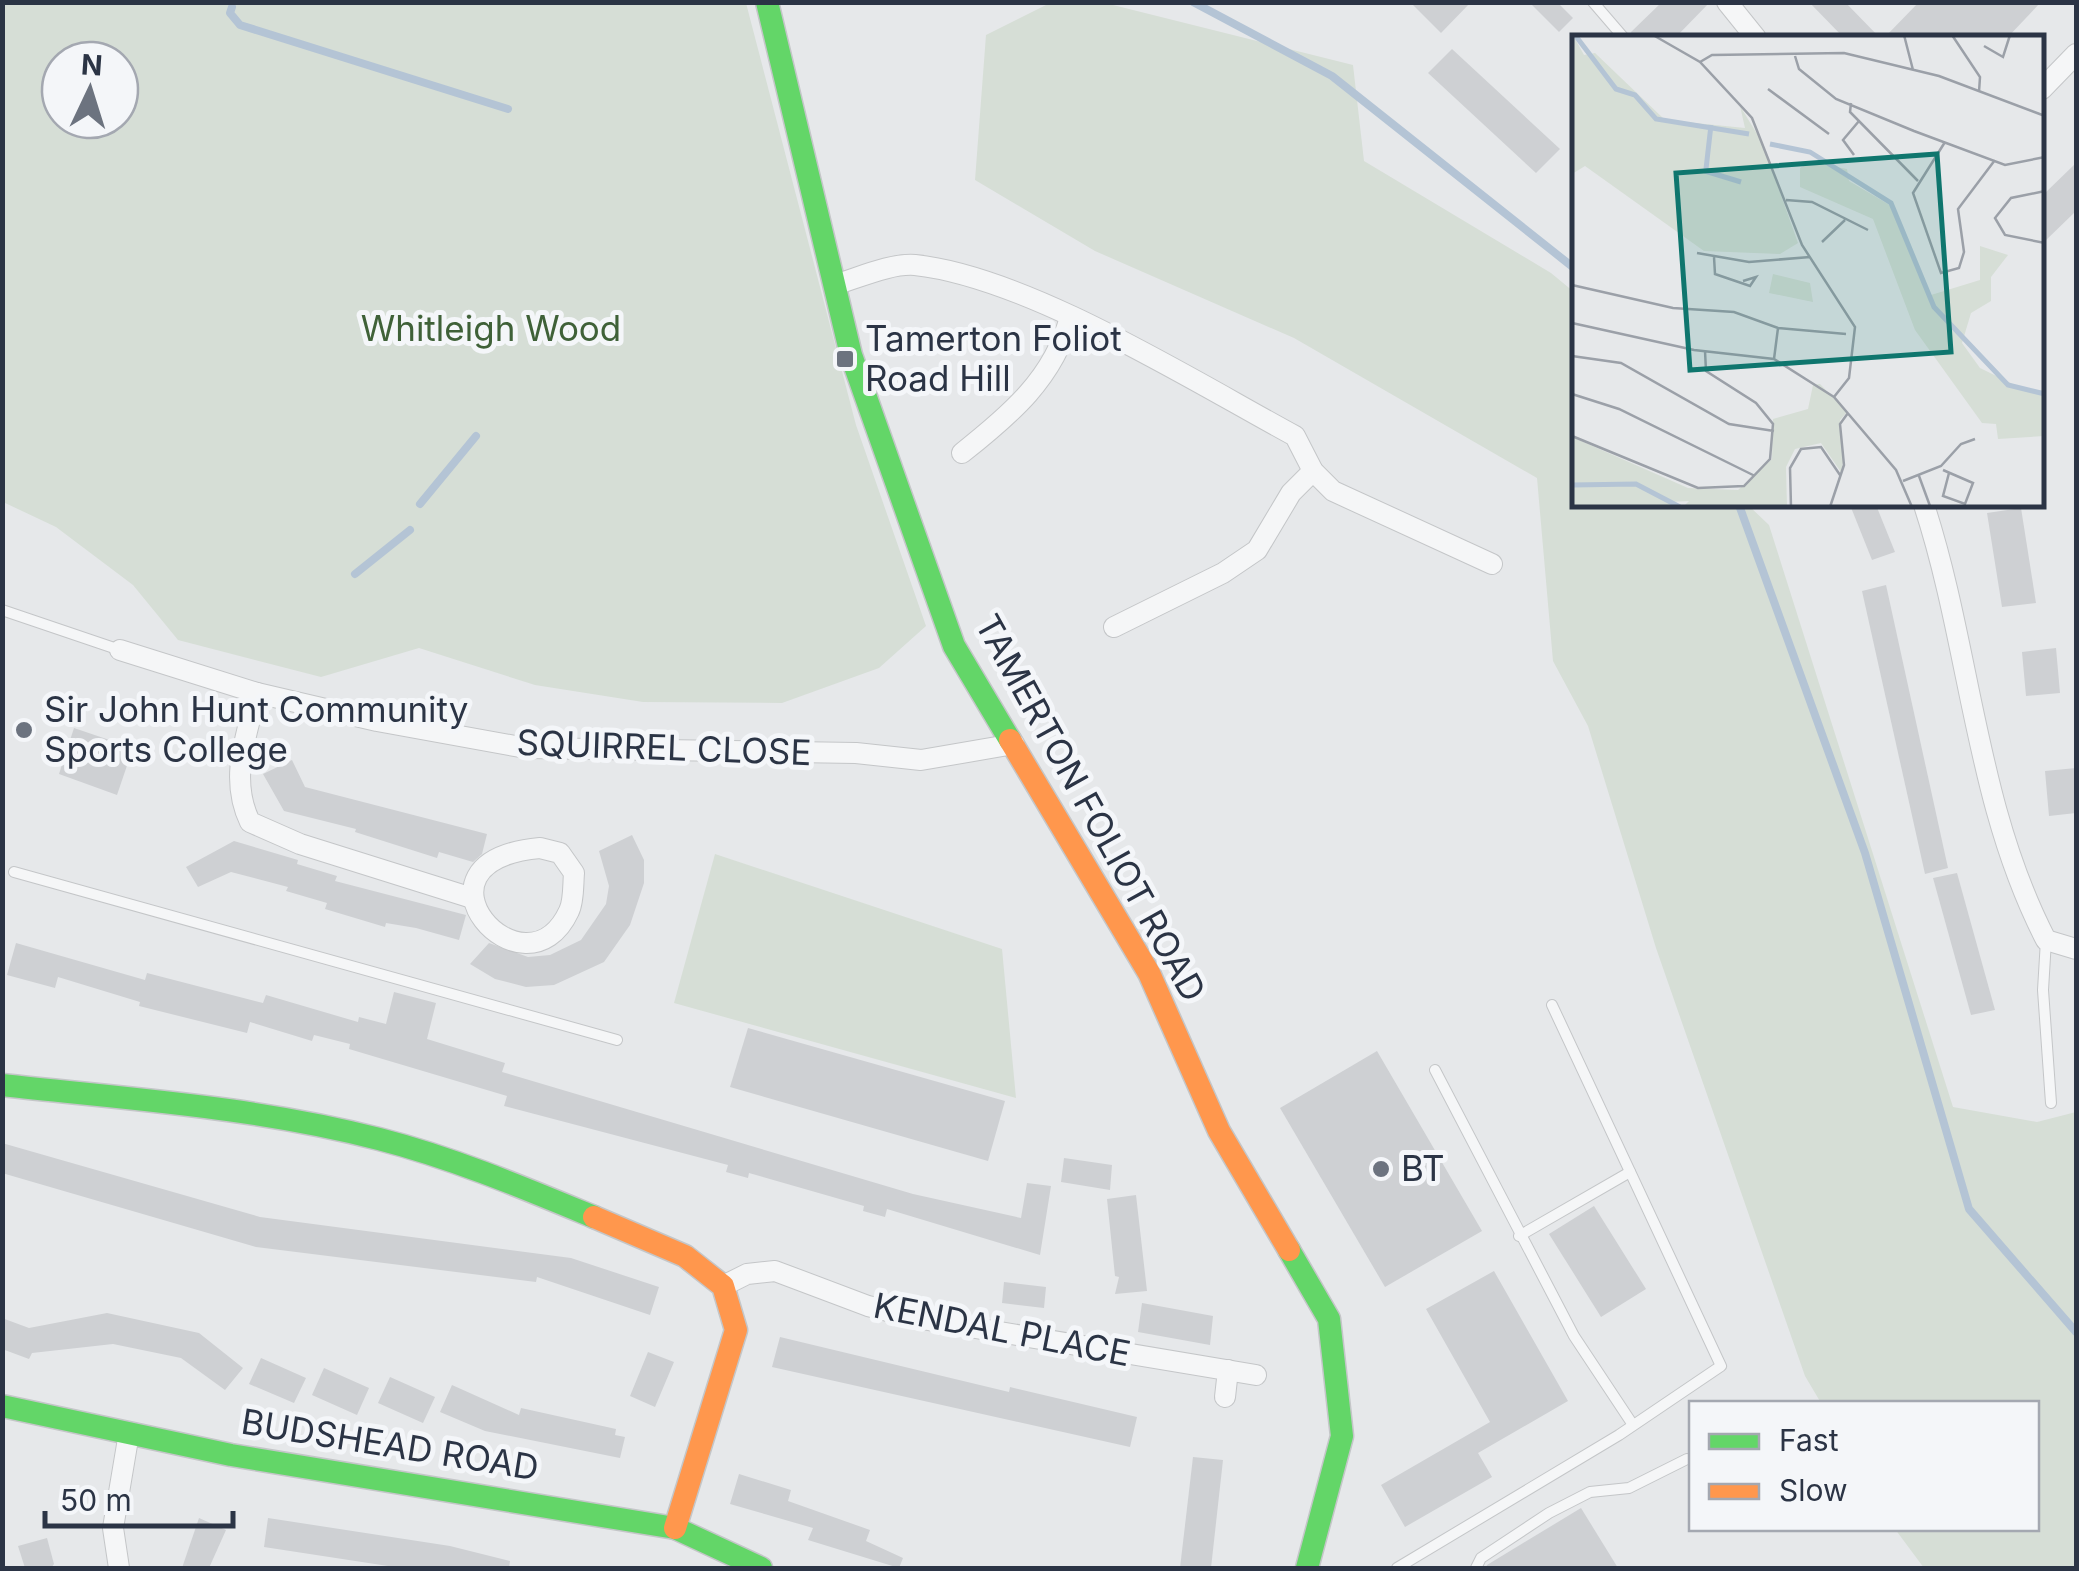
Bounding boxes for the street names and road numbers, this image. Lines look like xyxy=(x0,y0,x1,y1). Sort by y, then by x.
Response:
street label: TAMERTON FOLIOT ROAD xyxy=(967,607,1215,1008)
street label: SQUIRREL CLOSE xyxy=(516,721,812,773)
street label: KENDAL PLACE xyxy=(870,1284,1134,1374)
street label: BUDSHEAD ROAD xyxy=(238,1400,542,1488)

